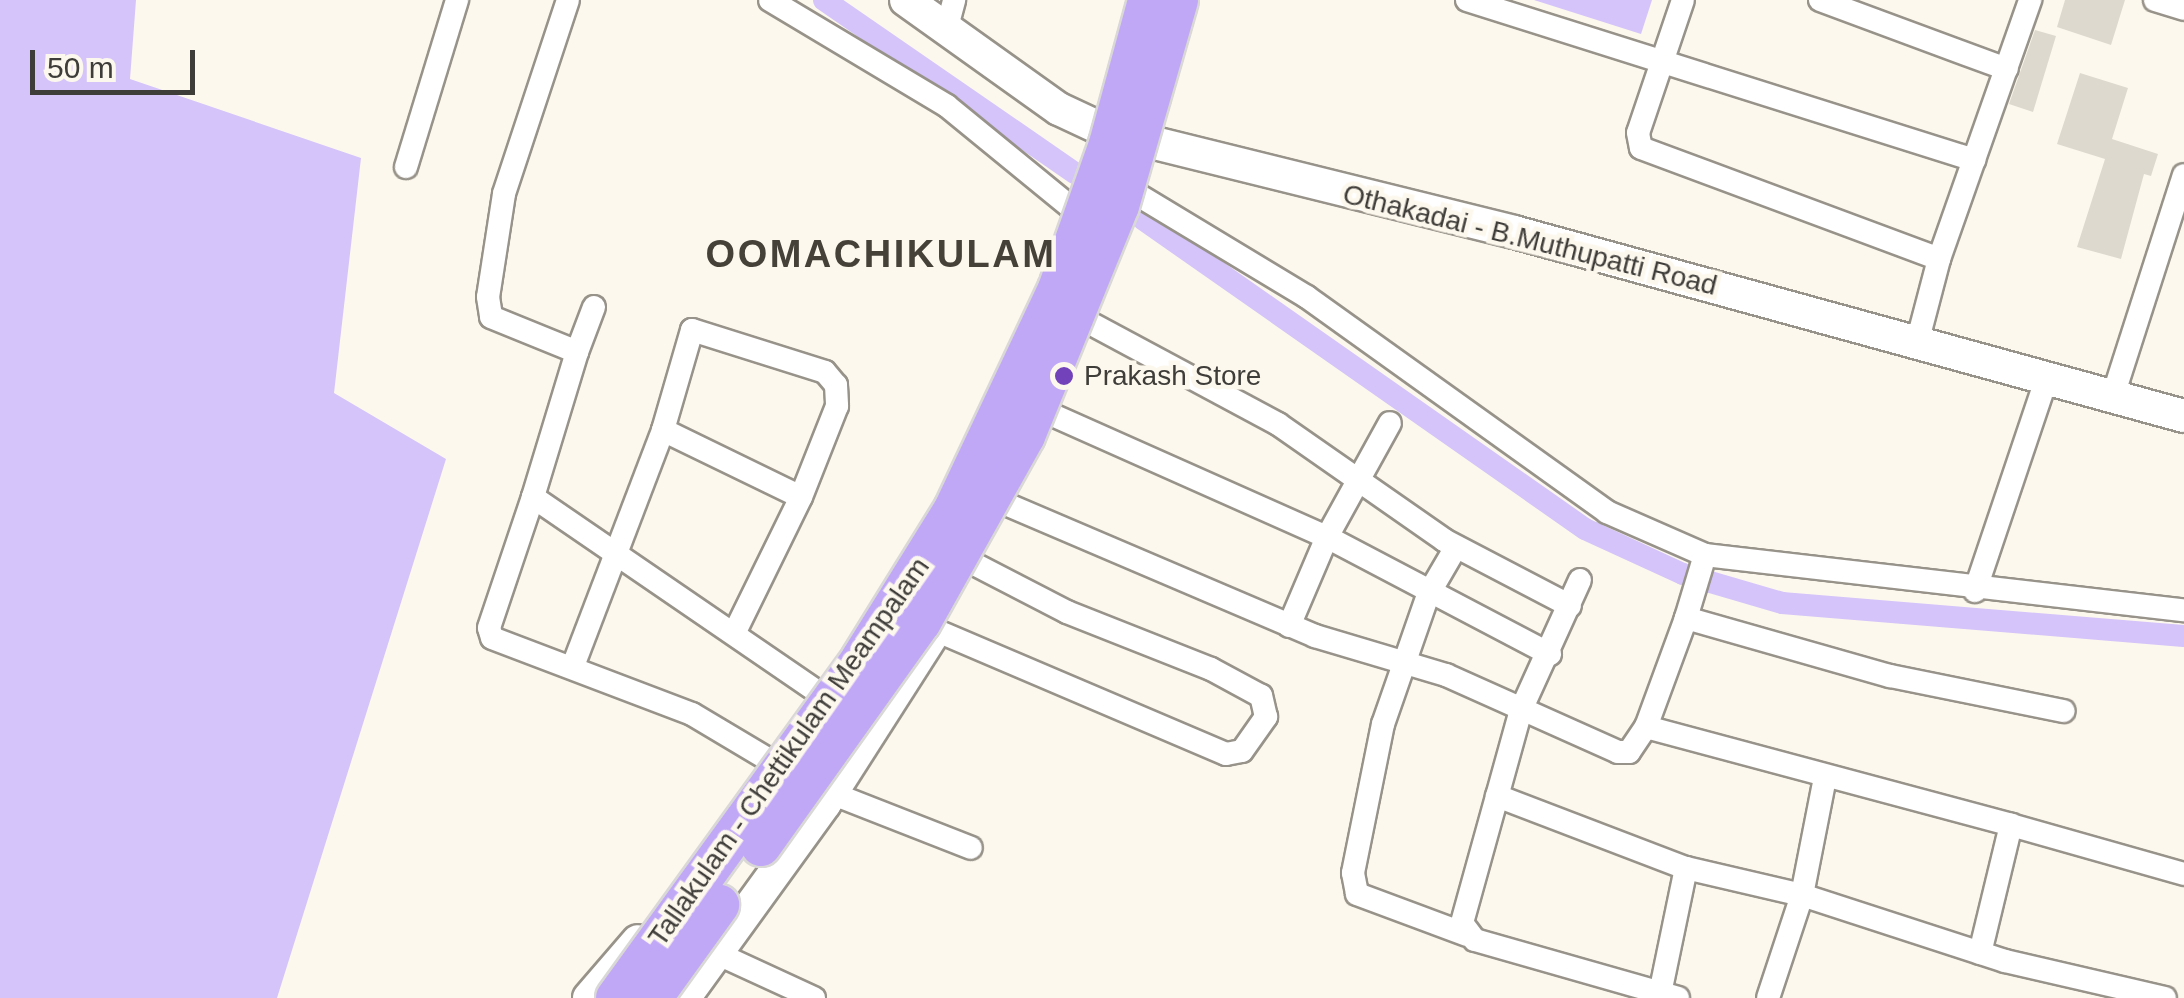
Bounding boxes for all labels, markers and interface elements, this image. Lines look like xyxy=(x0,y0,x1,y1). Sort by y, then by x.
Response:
scale bar xyxy=(35,30,200,92)
text: 50 m xyxy=(47,51,114,84)
street label: Othakadai - B.Muthupatti Road xyxy=(1339,177,1721,303)
district label: OOMACHIKULAM xyxy=(706,232,1056,278)
place label: Prakash Store xyxy=(1084,359,1261,393)
marker: Prakash Store xyxy=(1053,365,1075,387)
street label: Tallakulam - Chettikulam Meampalam xyxy=(641,551,937,953)

